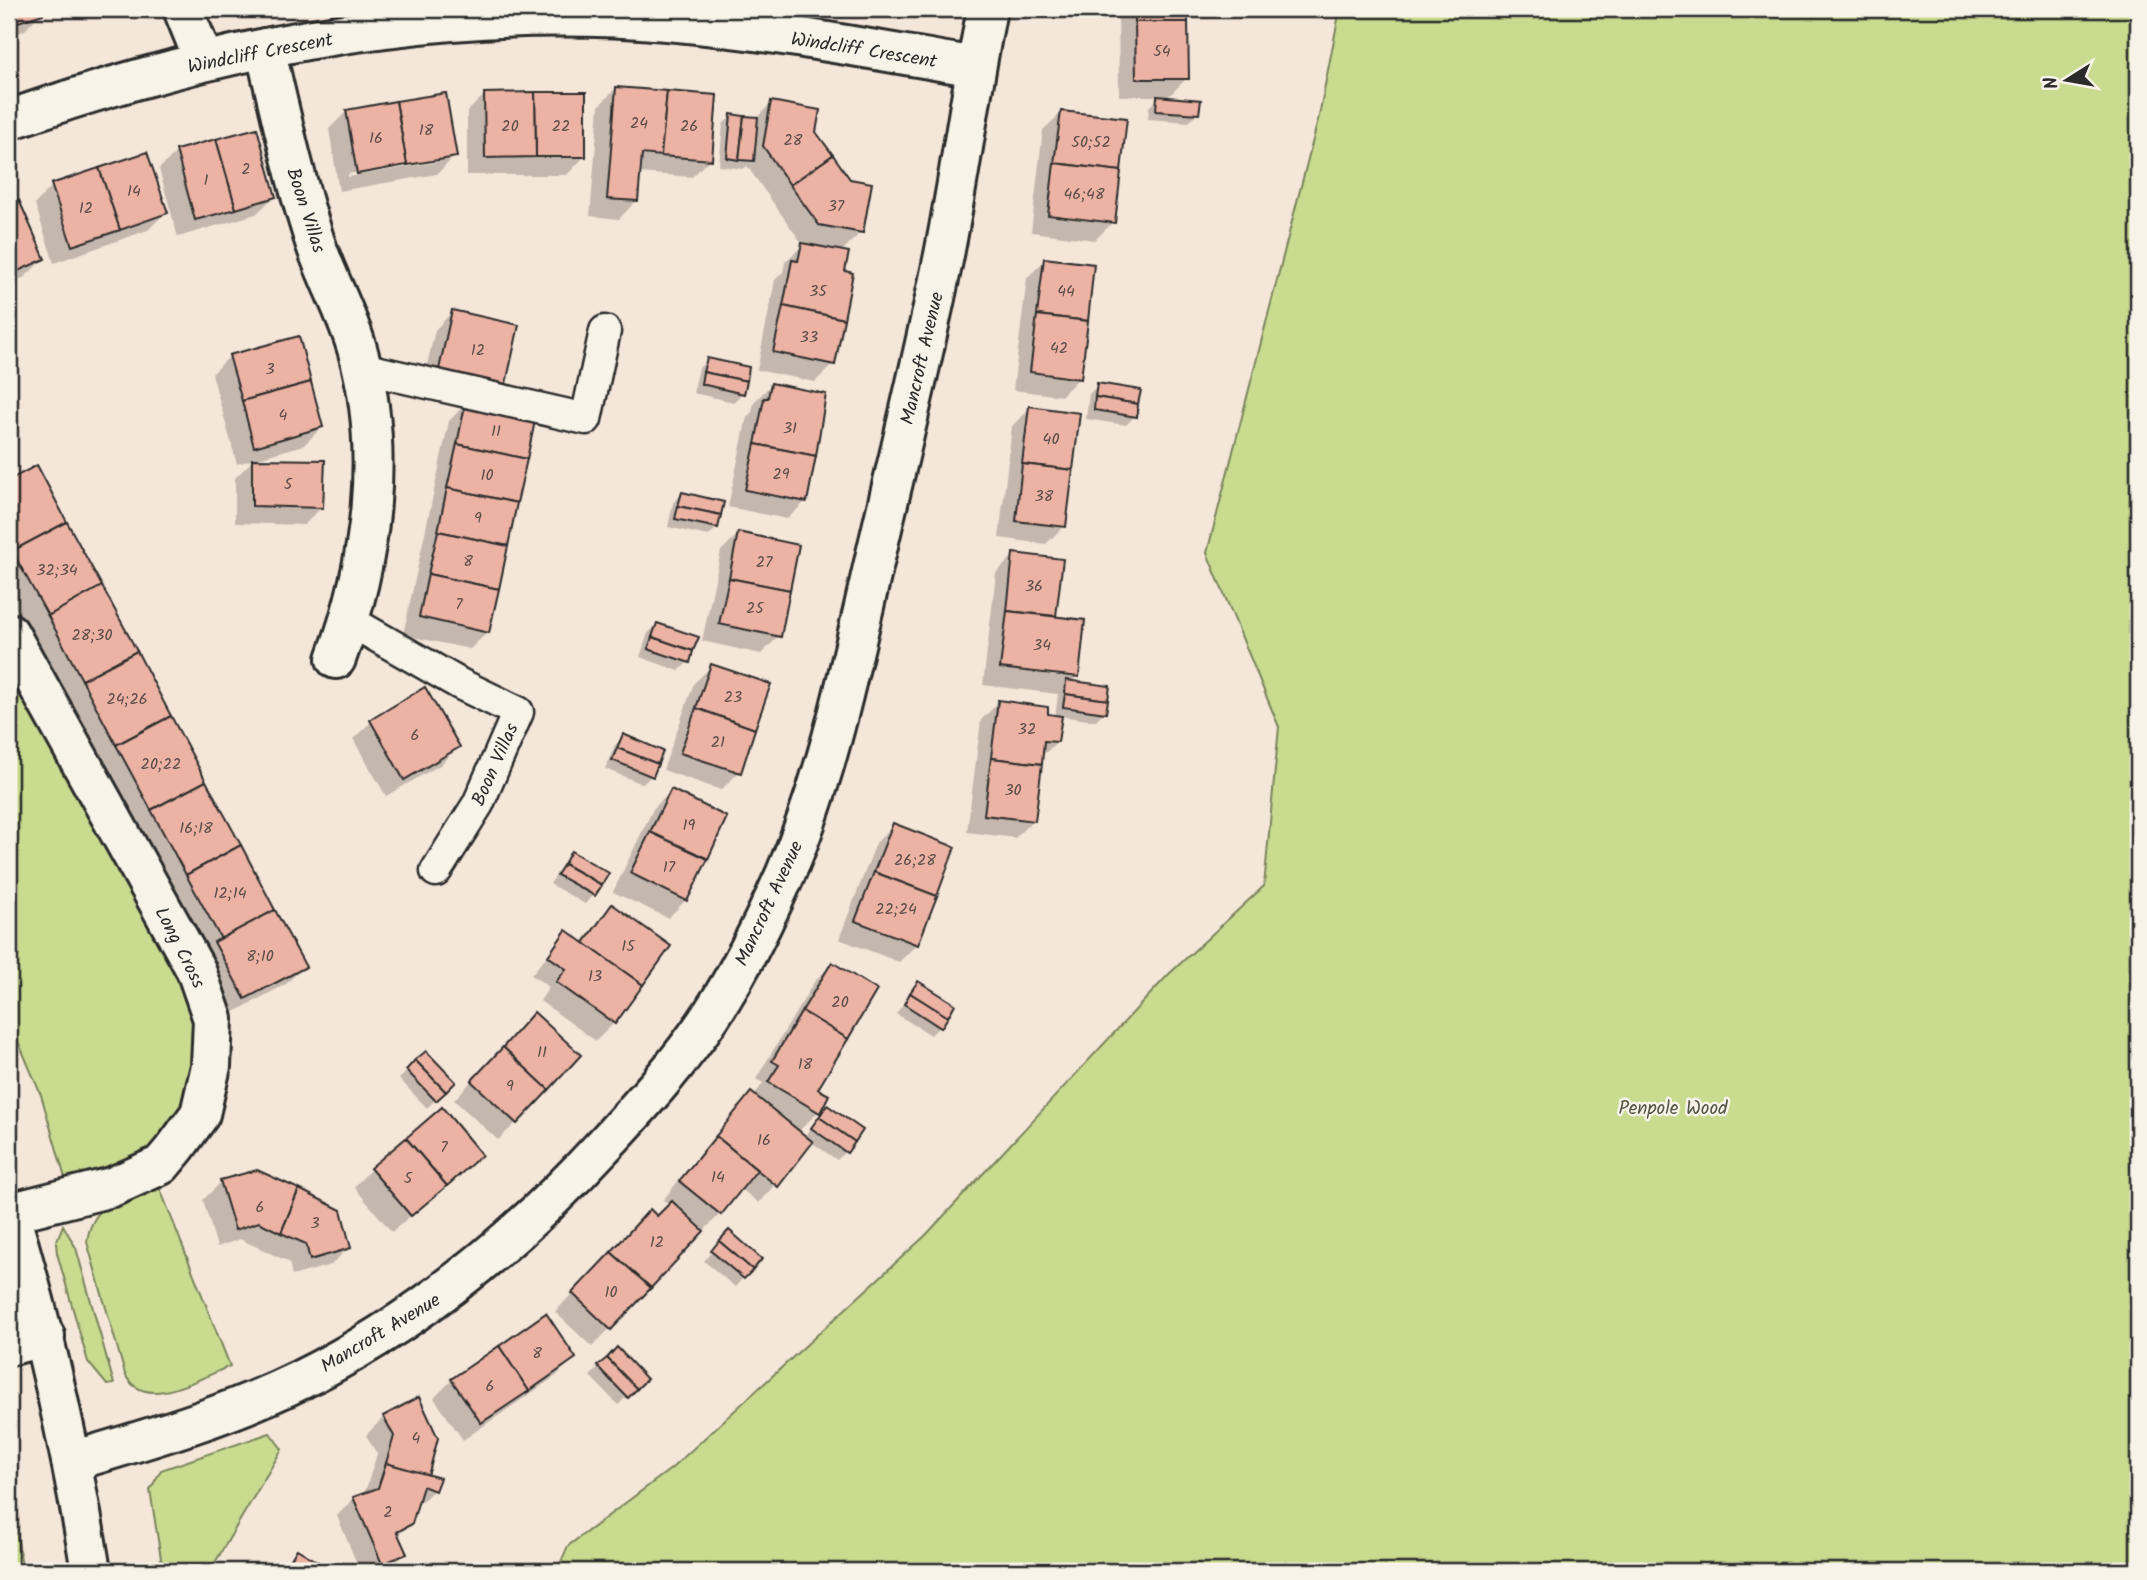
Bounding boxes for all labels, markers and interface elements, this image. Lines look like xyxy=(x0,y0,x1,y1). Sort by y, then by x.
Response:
street label: Windcliff Crescent xyxy=(185,25,336,83)
street label: Windcliff Crescent xyxy=(789,25,939,77)
house number: 54 xyxy=(1153,39,1171,64)
north arrow xyxy=(2032,46,2102,116)
text: N xyxy=(2036,74,2068,92)
house number: 24 xyxy=(630,111,648,136)
house number: 20 xyxy=(501,114,519,139)
house number: 22 xyxy=(552,114,570,139)
house number: 26 xyxy=(680,114,698,139)
house number: 18 xyxy=(419,118,434,143)
house number: 16 xyxy=(369,126,383,151)
house number: 28 xyxy=(784,128,803,153)
house number: 50;52 xyxy=(1071,130,1111,155)
house number: 2 xyxy=(241,157,251,182)
street label: Boon Villas xyxy=(277,164,333,257)
house number: 1 xyxy=(203,168,209,193)
house number: 14 xyxy=(127,179,141,204)
house number: 46;48 xyxy=(1063,182,1105,207)
house number: 37 xyxy=(828,194,845,219)
house number: 12 xyxy=(79,196,93,221)
house number: 35 xyxy=(809,279,828,304)
house number: 44 xyxy=(1057,279,1075,304)
street label: Mancroft Avenue xyxy=(893,289,953,428)
house number: 33 xyxy=(800,325,818,350)
house number: 42 xyxy=(1050,336,1068,361)
house number: 12 xyxy=(471,338,485,363)
house number: 3 xyxy=(265,357,275,382)
house number: 4 xyxy=(279,403,288,428)
house number: 31 xyxy=(783,416,797,441)
house number: 11 xyxy=(491,419,501,444)
house number: 40 xyxy=(1043,427,1059,452)
house number: 29 xyxy=(772,462,790,487)
house number: 10 xyxy=(480,463,494,488)
house number: 5 xyxy=(284,472,294,497)
house number: 38 xyxy=(1035,484,1054,509)
house number: 9 xyxy=(474,506,482,531)
house number: 8 xyxy=(463,549,473,574)
house number: 27 xyxy=(756,550,773,575)
house number: 32;34 xyxy=(36,558,78,583)
house number: 36 xyxy=(1025,574,1043,599)
house number: 7 xyxy=(455,592,463,617)
house number: 25 xyxy=(746,596,765,621)
house number: 28;30 xyxy=(72,623,112,648)
house number: 34 xyxy=(1033,633,1051,658)
house number: 23 xyxy=(724,685,742,710)
house number: 24;26 xyxy=(106,687,148,712)
house number: 32 xyxy=(1018,717,1036,742)
street label: Boon Villas xyxy=(464,719,527,811)
house number: 6 xyxy=(411,723,419,748)
house number: 21 xyxy=(711,730,725,755)
house number: 20;22 xyxy=(141,752,181,777)
house number: 30 xyxy=(1004,778,1022,803)
house number: 19 xyxy=(683,813,696,838)
house number: 16;18 xyxy=(179,816,213,841)
street label: Mancroft Avenue xyxy=(728,836,812,972)
house number: 26;28 xyxy=(894,848,936,873)
house number: 17 xyxy=(663,855,676,880)
house number: 12;14 xyxy=(213,881,247,906)
house number: 22;24 xyxy=(875,897,917,922)
street label: Long Cross xyxy=(146,902,213,994)
house number: 15 xyxy=(621,934,636,959)
house number: 8;10 xyxy=(246,944,274,969)
house number: 13 xyxy=(588,964,602,989)
house number: 20 xyxy=(831,990,849,1015)
house number: 11 xyxy=(537,1040,547,1065)
house number: 18 xyxy=(798,1052,813,1077)
house number: 9 xyxy=(506,1074,514,1099)
park label: Penpole Wood xyxy=(1618,1094,1728,1124)
house number: 16 xyxy=(757,1128,771,1153)
house number: 7 xyxy=(440,1135,448,1160)
house number: 14 xyxy=(711,1165,725,1190)
house number: 5 xyxy=(404,1166,414,1191)
house number: 6 xyxy=(256,1195,264,1220)
house number: 3 xyxy=(310,1211,320,1236)
house number: 12 xyxy=(650,1230,664,1255)
house number: 10 xyxy=(604,1280,618,1305)
street label: Mancroft Avenue xyxy=(315,1286,447,1381)
house number: 8 xyxy=(532,1341,542,1366)
house number: 6 xyxy=(486,1374,494,1399)
house number: 4 xyxy=(412,1426,421,1451)
house number: 2 xyxy=(383,1500,393,1525)

